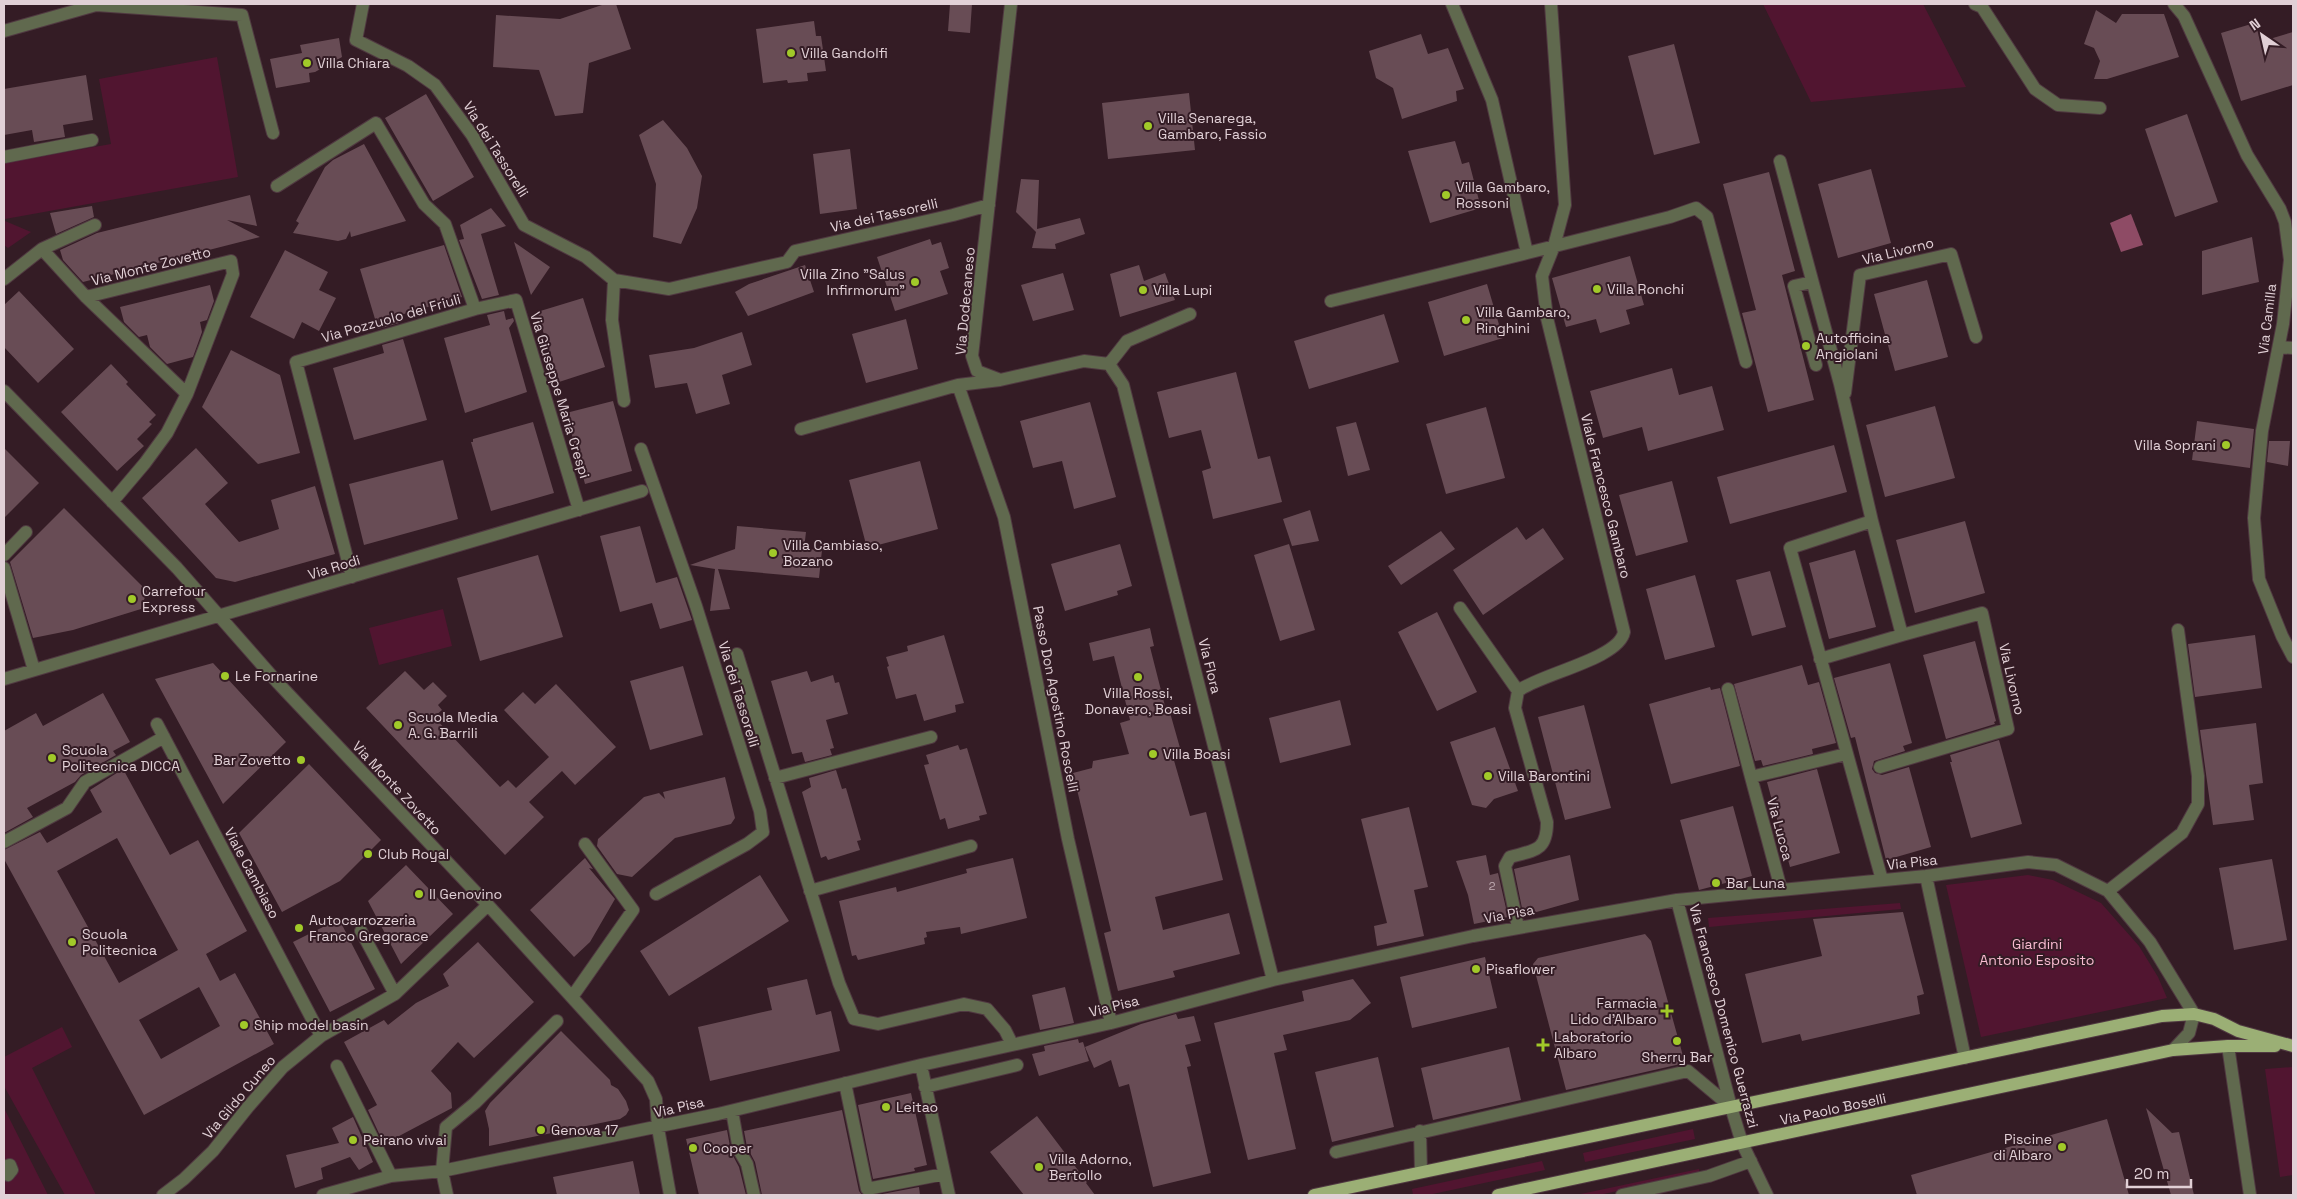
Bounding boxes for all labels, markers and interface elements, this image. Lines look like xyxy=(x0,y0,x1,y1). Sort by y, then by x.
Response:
north arrow xyxy=(2237,10,2287,60)
text: N xyxy=(2246,14,2264,34)
place label: Villa Gandolfi xyxy=(801,44,888,62)
marker: Villa Gandolfi xyxy=(785,47,797,59)
place label: Villa Chiara xyxy=(317,54,390,72)
marker: Villa Chiara xyxy=(301,57,313,69)
street label: Via dei Tassorelli xyxy=(459,98,533,200)
place label: Villa Senarega, Gambaro, Fassio xyxy=(1158,109,1267,143)
marker: Villa Senarega, Gambaro, Fassio xyxy=(1142,120,1154,132)
place label: Villa Gambaro, Rossoni xyxy=(1456,178,1550,212)
marker: Villa Gambaro, Rossoni xyxy=(1440,189,1452,201)
street label: Via dei Tassorelli xyxy=(829,194,939,236)
street label: Via Livorno xyxy=(1860,233,1936,269)
street label: Via Monte Zovetto xyxy=(89,242,213,290)
street label: Via Dodecaneso xyxy=(951,246,979,356)
place label: Villa Zino "Salus Infirmorum" xyxy=(800,265,905,299)
marker: Villa Zino "Salus Infirmorum" xyxy=(909,276,921,288)
place label: Villa Ronchi xyxy=(1607,280,1684,298)
place label: Villa Lupi xyxy=(1153,281,1212,299)
marker: Villa Ronchi xyxy=(1591,283,1603,295)
street label: Via Camilla xyxy=(2254,283,2280,355)
marker: Villa Lupi xyxy=(1137,284,1149,296)
street label: Via Pozzuolo del Friuli xyxy=(319,290,463,346)
place label: Villa Gambaro, Ringhini xyxy=(1476,303,1570,337)
street label: Via Giuseppe Maria Crespi xyxy=(526,310,594,480)
marker: Villa Gambaro, Ringhini xyxy=(1460,314,1472,326)
place label: Autofficina Angiolani xyxy=(1816,329,1890,363)
marker: Autofficina Angiolani xyxy=(1800,340,1812,352)
street label: Viale Francesco Gambaro xyxy=(1577,412,1635,580)
place label: Villa Soprani xyxy=(2134,436,2216,454)
marker: Villa Soprani xyxy=(2220,439,2232,451)
place label: Villa Cambiaso, Bozano xyxy=(783,536,883,570)
marker: Villa Cambiaso, Bozano xyxy=(767,547,779,559)
street label: Via Rodi xyxy=(306,551,362,583)
place label: Carrefour Express xyxy=(142,582,206,616)
marker: Carrefour Express xyxy=(126,593,138,605)
street label: Passo Don Agostino Roscelli xyxy=(1029,604,1083,794)
street label: Via Flora xyxy=(1194,636,1226,696)
street label: Via dei Tassorelli xyxy=(714,639,764,749)
street label: Via Livorno xyxy=(1995,641,2029,717)
place label: Le Fornarine xyxy=(235,667,318,685)
marker: Le Fornarine xyxy=(219,670,231,682)
marker: Villa Rossi, Donavero, Boasi xyxy=(1132,671,1144,683)
place label: Villa Rossi, Donavero, Boasi xyxy=(1085,684,1191,718)
place label: Scuola Media A. G. Barrili xyxy=(408,708,498,742)
marker: Scuola Media A. G. Barrili xyxy=(392,719,404,731)
street label: Via Monte Zovetto xyxy=(349,737,445,839)
place label: Scuola Politecnica DICCA xyxy=(62,741,180,775)
place label: Villa Boasi xyxy=(1163,745,1230,763)
marker: Villa Boasi xyxy=(1147,748,1159,760)
place label: Bar Zovetto xyxy=(213,751,291,769)
marker: Scuola Politecnica DICCA xyxy=(46,752,58,764)
marker: Bar Zovetto xyxy=(295,754,307,766)
place label: Villa Barontini xyxy=(1498,767,1590,785)
marker: Villa Barontini xyxy=(1482,770,1494,782)
street label: Via Lucca xyxy=(1763,795,1797,863)
street label: Viale Cambiaso xyxy=(220,824,284,922)
place label: Club Royal xyxy=(378,845,449,863)
marker: Club Royal xyxy=(362,848,374,860)
street label: Via Pisa xyxy=(1886,850,1938,874)
place label: Bar Luna xyxy=(1726,874,1785,892)
marker: Bar Luna xyxy=(1710,877,1722,889)
house number: 2 xyxy=(1489,879,1496,893)
place label: Il Genovino xyxy=(429,885,502,903)
marker: Il Genovino xyxy=(413,888,425,900)
street label: Via Pisa xyxy=(1482,900,1536,928)
street label: Via Francesco Domenico Guerrazzi xyxy=(1685,902,1763,1130)
place label: Autocarrozzeria Franco Gregorace xyxy=(309,911,429,945)
marker: Autocarrozzeria Franco Gregorace xyxy=(293,922,305,934)
place label: Scuola Politecnica xyxy=(82,925,157,959)
park label: Giardini Antonio Esposito xyxy=(1980,935,2094,969)
marker: Scuola Politecnica xyxy=(66,936,78,948)
place label: Pisaflower xyxy=(1486,960,1555,978)
marker: Pisaflower xyxy=(1470,963,1482,975)
street label: Via Pisa xyxy=(1087,991,1141,1021)
place label: Farmacia Lido d'Albaro xyxy=(1570,994,1657,1028)
marker: Farmacia Lido d'Albaro xyxy=(1661,1005,1673,1017)
place label: Ship model basin xyxy=(254,1016,369,1034)
marker: Ship model basin xyxy=(238,1019,250,1031)
place label: Laboratorio Albaro xyxy=(1554,1028,1632,1062)
marker: Sherry Bar xyxy=(1671,1035,1683,1047)
marker: Laboratorio Albaro xyxy=(1536,1038,1550,1052)
place label: Sherry Bar xyxy=(1642,1048,1712,1066)
street label: Via Gildo Cuneo xyxy=(199,1051,279,1143)
street label: Via Paolo Boselli xyxy=(1778,1089,1888,1129)
street label: Via Pisa xyxy=(652,1092,706,1122)
place label: Leitao xyxy=(896,1098,938,1116)
marker: Leitao xyxy=(880,1101,892,1113)
place label: Genova 17 xyxy=(551,1121,618,1139)
marker: Genova 17 xyxy=(535,1124,547,1136)
place label: Piscine di Albaro xyxy=(1993,1130,2052,1164)
place label: Peirano vivai xyxy=(363,1131,447,1149)
marker: Peirano vivai xyxy=(347,1134,359,1146)
place label: Cooper xyxy=(703,1139,752,1157)
marker: Piscine di Albaro xyxy=(2056,1141,2068,1153)
marker: Cooper xyxy=(687,1142,699,1154)
place label: Villa Adorno, Bertollo xyxy=(1049,1150,1132,1184)
scale bar xyxy=(2127,1156,2191,1188)
marker: Villa Adorno, Bertollo xyxy=(1033,1161,1045,1173)
text: 20 m xyxy=(2134,1164,2169,1183)

